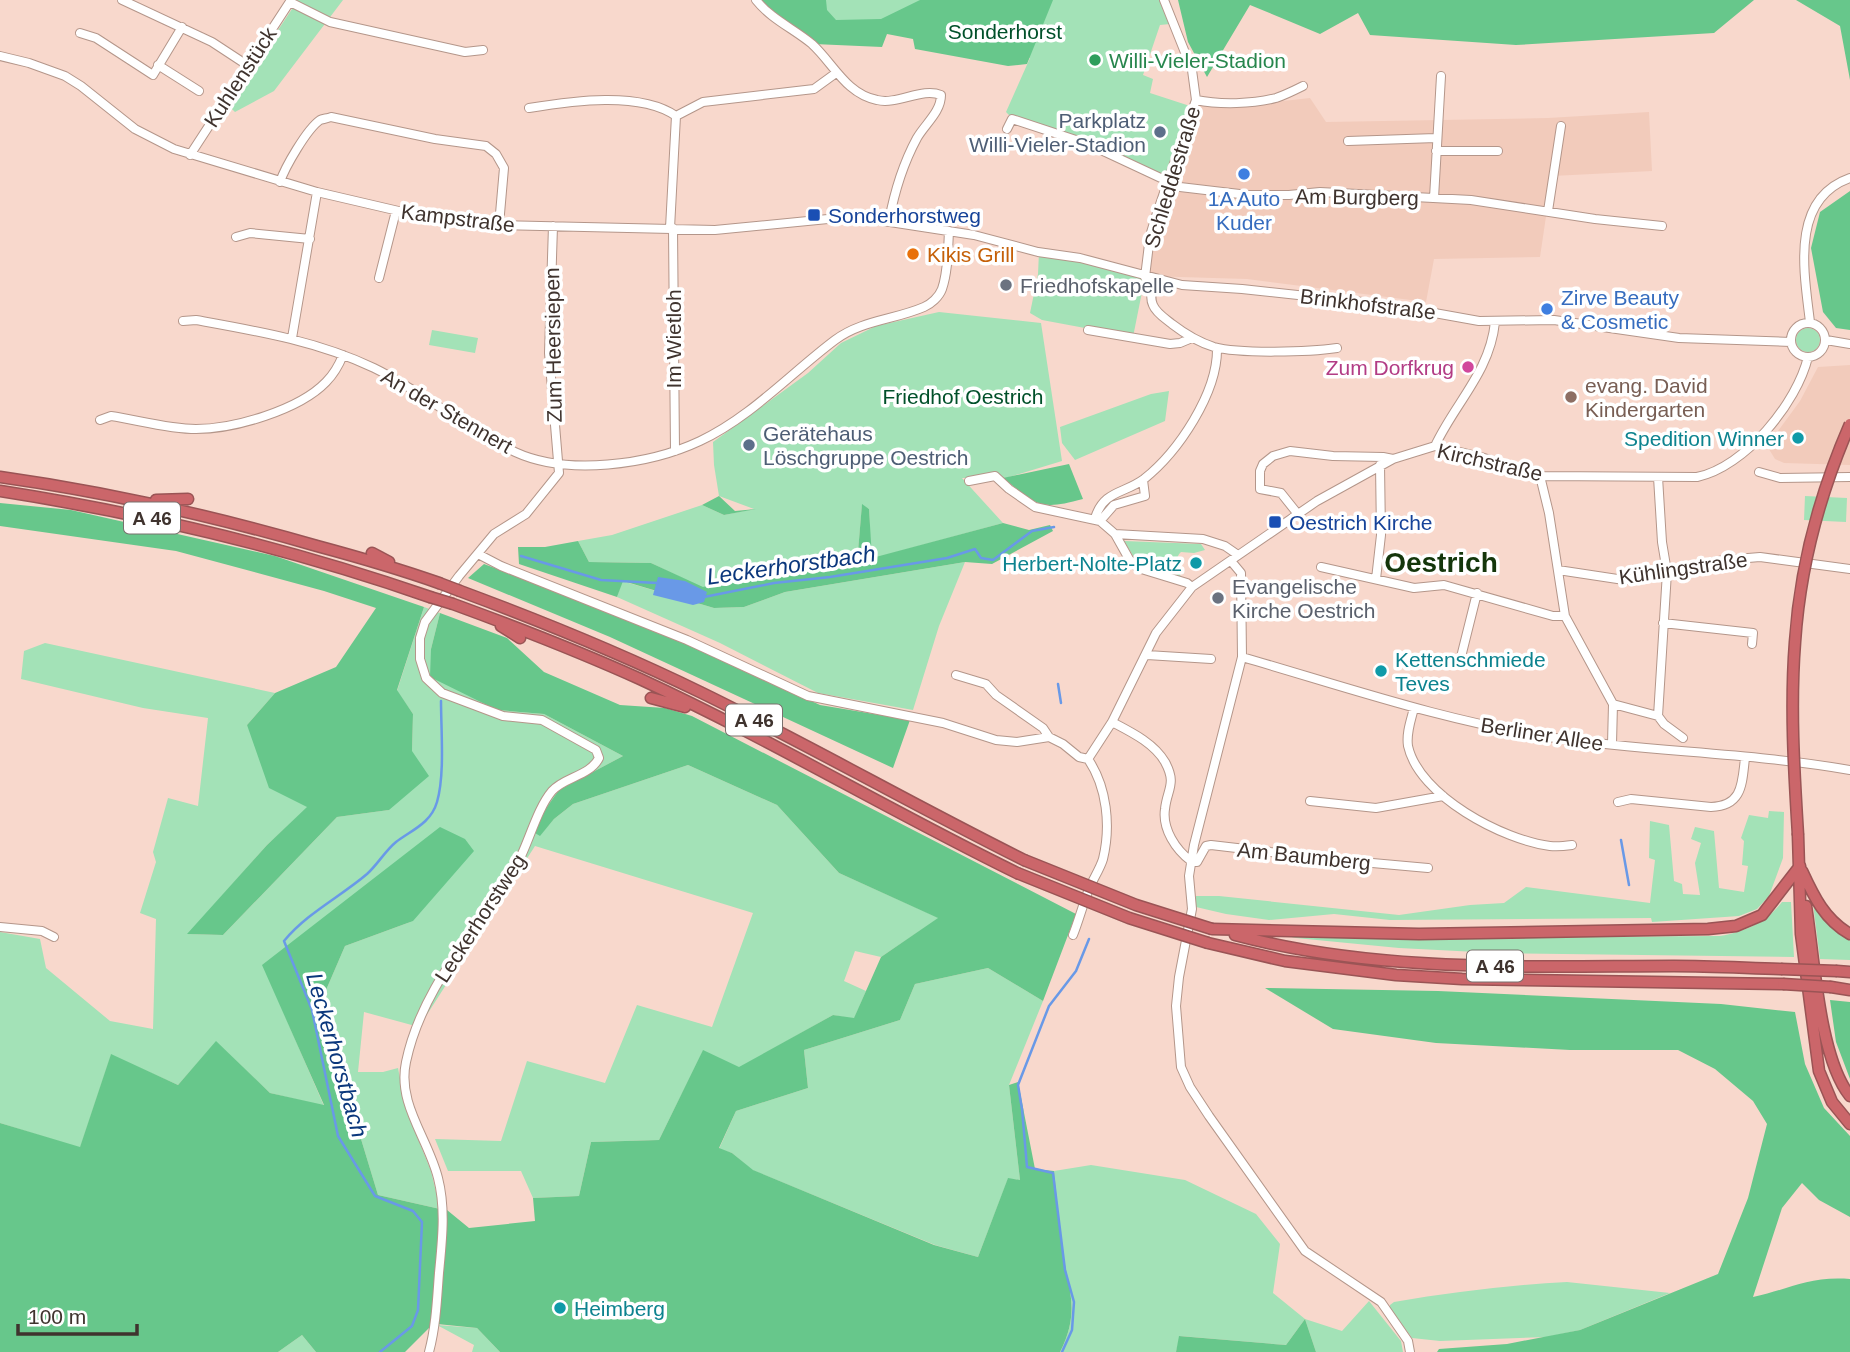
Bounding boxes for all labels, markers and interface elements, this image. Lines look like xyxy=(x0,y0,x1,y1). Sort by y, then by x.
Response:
park label: Sonderhorst xyxy=(948,20,1062,43)
street label: Kuhlenstück xyxy=(199,22,281,131)
place label: Willi-Vieler-Stadion xyxy=(1109,49,1286,72)
marker: Willi-Vieler-Stadion xyxy=(1087,52,1103,68)
street label: Schleddestraße xyxy=(1139,103,1205,251)
place label: Parkplatz Willi-Vieler-Stadion xyxy=(969,109,1146,156)
marker: Parkplatz Willi-Vieler-Stadion xyxy=(1152,124,1168,140)
marker: 1A Auto Kuder xyxy=(1236,166,1252,182)
street label: Am Burgberg xyxy=(1295,184,1419,210)
place label: 1A Auto Kuder xyxy=(1208,187,1280,234)
street label: Kampstraße xyxy=(400,200,516,236)
place label: Sonderhorstweg xyxy=(828,204,981,227)
marker: Sonderhorstweg xyxy=(806,207,822,223)
place label: Kikis Grill xyxy=(927,243,1015,266)
marker: Kikis Grill xyxy=(905,246,921,262)
street label: Zum Heersiepen xyxy=(540,267,566,423)
place label: Friedhofskapelle xyxy=(1020,274,1174,297)
marker: Friedhofskapelle xyxy=(998,277,1014,293)
street label: Brinkhofstraße xyxy=(1299,284,1437,324)
place label: Zirve Beauty & Cosmetic xyxy=(1561,286,1679,333)
street label: Im Wietloh xyxy=(662,289,685,389)
marker: Zirve Beauty & Cosmetic xyxy=(1539,301,1555,317)
place label: Zum Dorfkrug xyxy=(1326,356,1454,379)
marker: Zum Dorfkrug xyxy=(1460,359,1476,375)
street label: An der Stennert xyxy=(378,364,517,458)
place label: evang. David Kindergarten xyxy=(1585,374,1708,421)
park label: Friedhof Oestrich xyxy=(882,385,1044,408)
marker: evang. David Kindergarten xyxy=(1563,389,1579,405)
place label: Gerätehaus Löschgruppe Oestrich xyxy=(763,422,968,469)
place label: Spedition Winner xyxy=(1624,427,1784,450)
marker: Spedition Winner xyxy=(1790,430,1806,446)
marker: Gerätehaus Löschgruppe Oestrich xyxy=(741,437,757,453)
street label: Kirchstraße xyxy=(1435,439,1545,485)
road number: A 46 xyxy=(124,503,180,534)
place label: Oestrich Kirche xyxy=(1289,511,1433,534)
marker: Oestrich Kirche xyxy=(1267,514,1283,530)
water label: Leckerhorstbach xyxy=(705,540,877,590)
district label: Oestrich xyxy=(1384,547,1498,578)
street label: Kühlingstraße xyxy=(1617,548,1749,588)
place label: Herbert-Nolte-Platz xyxy=(1002,552,1182,575)
marker: Herbert-Nolte-Platz xyxy=(1188,555,1204,571)
place label: Evangelische Kirche Oestrich xyxy=(1232,575,1376,622)
marker: Evangelische Kirche Oestrich xyxy=(1210,590,1226,606)
place label: Kettenschmiede Teves xyxy=(1395,648,1546,695)
marker: Kettenschmiede Teves xyxy=(1373,663,1389,679)
road number: A 46 xyxy=(726,705,782,736)
street label: Berliner Allee xyxy=(1479,713,1605,755)
street label: Am Baumberg xyxy=(1236,838,1372,874)
street label: Leckerhorstweg xyxy=(430,850,530,986)
road number: A 46 xyxy=(1467,950,1523,982)
water label: Leckerhorstbach xyxy=(301,970,373,1140)
scale bar xyxy=(18,1292,136,1336)
place label: Heimberg xyxy=(574,1297,665,1320)
marker: Heimberg xyxy=(552,1300,568,1316)
text: 100 m xyxy=(28,1305,86,1328)

